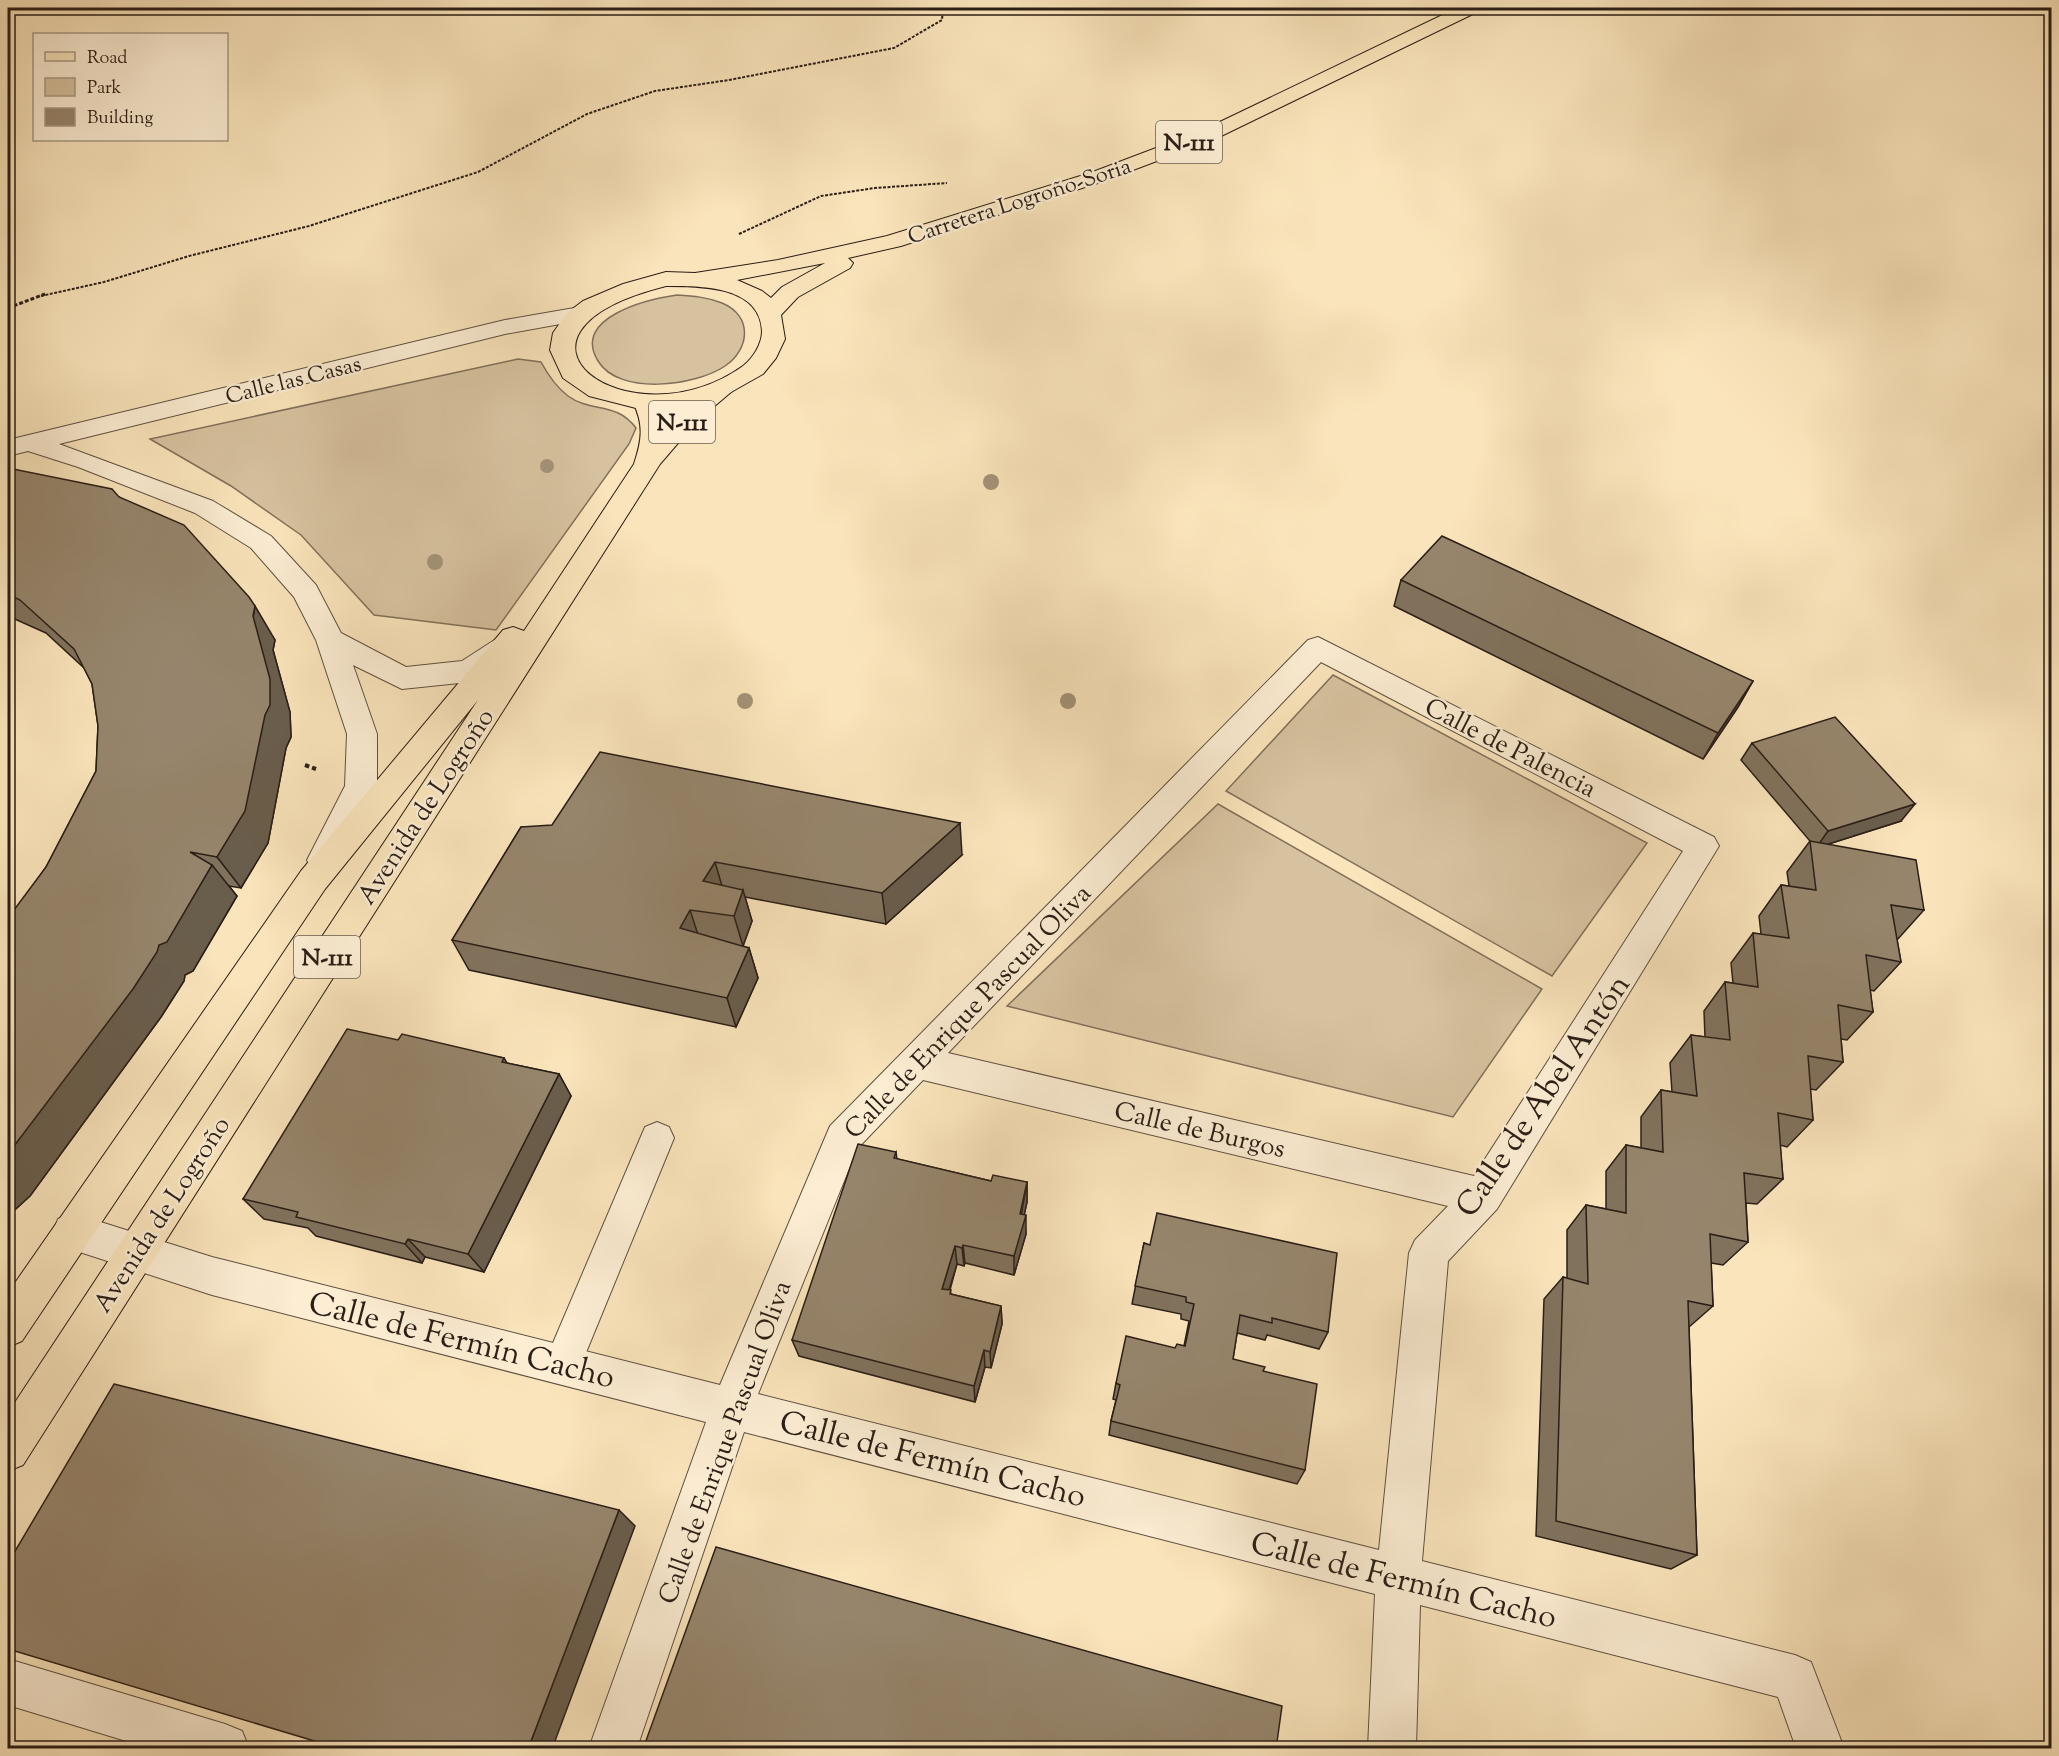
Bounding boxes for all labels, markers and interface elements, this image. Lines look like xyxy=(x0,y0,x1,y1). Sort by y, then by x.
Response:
legend xyxy=(33,33,228,141)
text: Road xyxy=(87,46,127,72)
text: Park xyxy=(87,76,122,102)
text: Building xyxy=(87,106,153,132)
road number: N-111 xyxy=(1156,121,1222,163)
street label: Carretera Logroño-Soria xyxy=(904,152,1136,254)
street label: Calle las Casas xyxy=(222,350,365,414)
road number: N-111 xyxy=(649,401,715,443)
street label: Calle de Palencia xyxy=(1418,690,1602,808)
street label: Avenida de Logroño xyxy=(350,702,505,913)
street label: Calle de Enrique Pascual Oliva xyxy=(837,877,1101,1148)
road number: N-111 xyxy=(294,936,360,978)
street label: Calle de Abel Antón xyxy=(1446,966,1643,1227)
street label: Calle de Burgos xyxy=(1110,1094,1289,1169)
street label: Avenida de Logroño xyxy=(86,1110,241,1321)
street label: Calle de Enrique Pascual Oliva xyxy=(651,1276,802,1610)
street label: Calle de Fermín Cacho xyxy=(303,1282,619,1402)
street label: Calle de Fermín Cacho xyxy=(774,1401,1090,1521)
street label: Calle de Fermín Cacho xyxy=(1245,1522,1561,1642)

